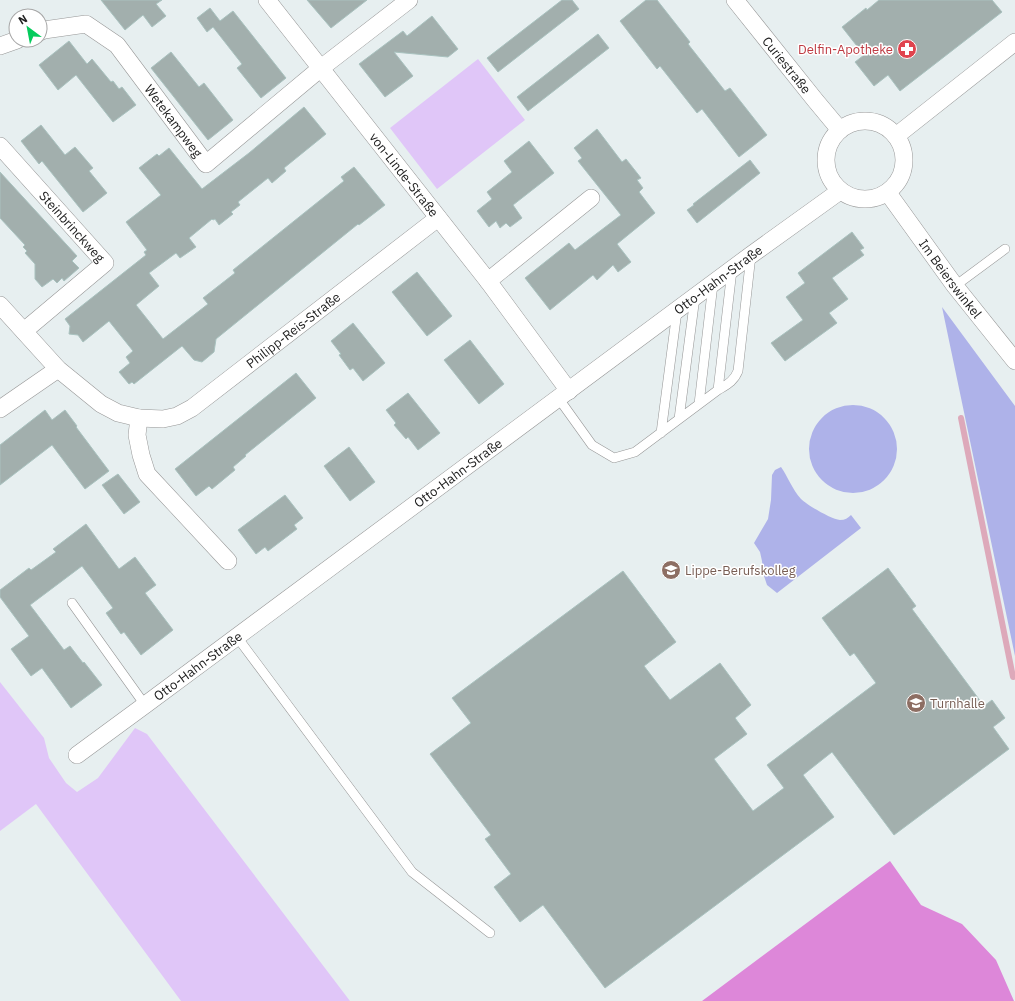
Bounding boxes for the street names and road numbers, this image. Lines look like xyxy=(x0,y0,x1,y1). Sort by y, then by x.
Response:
street label: Curiestraße xyxy=(759,33,815,97)
street label: Wetekampweg xyxy=(141,81,207,161)
street label: von-Linde-Straße xyxy=(366,129,443,220)
street label: Steinbrinckweg xyxy=(36,187,109,266)
street label: Im Beierswinkel xyxy=(915,236,986,322)
street label: Otto-Hahn-Straße xyxy=(670,241,766,318)
street label: Philipp-Reis-Straße xyxy=(242,288,344,372)
street label: Otto-Hahn-Straße xyxy=(410,434,505,511)
street label: Otto-Hahn-Straße xyxy=(150,627,245,704)

